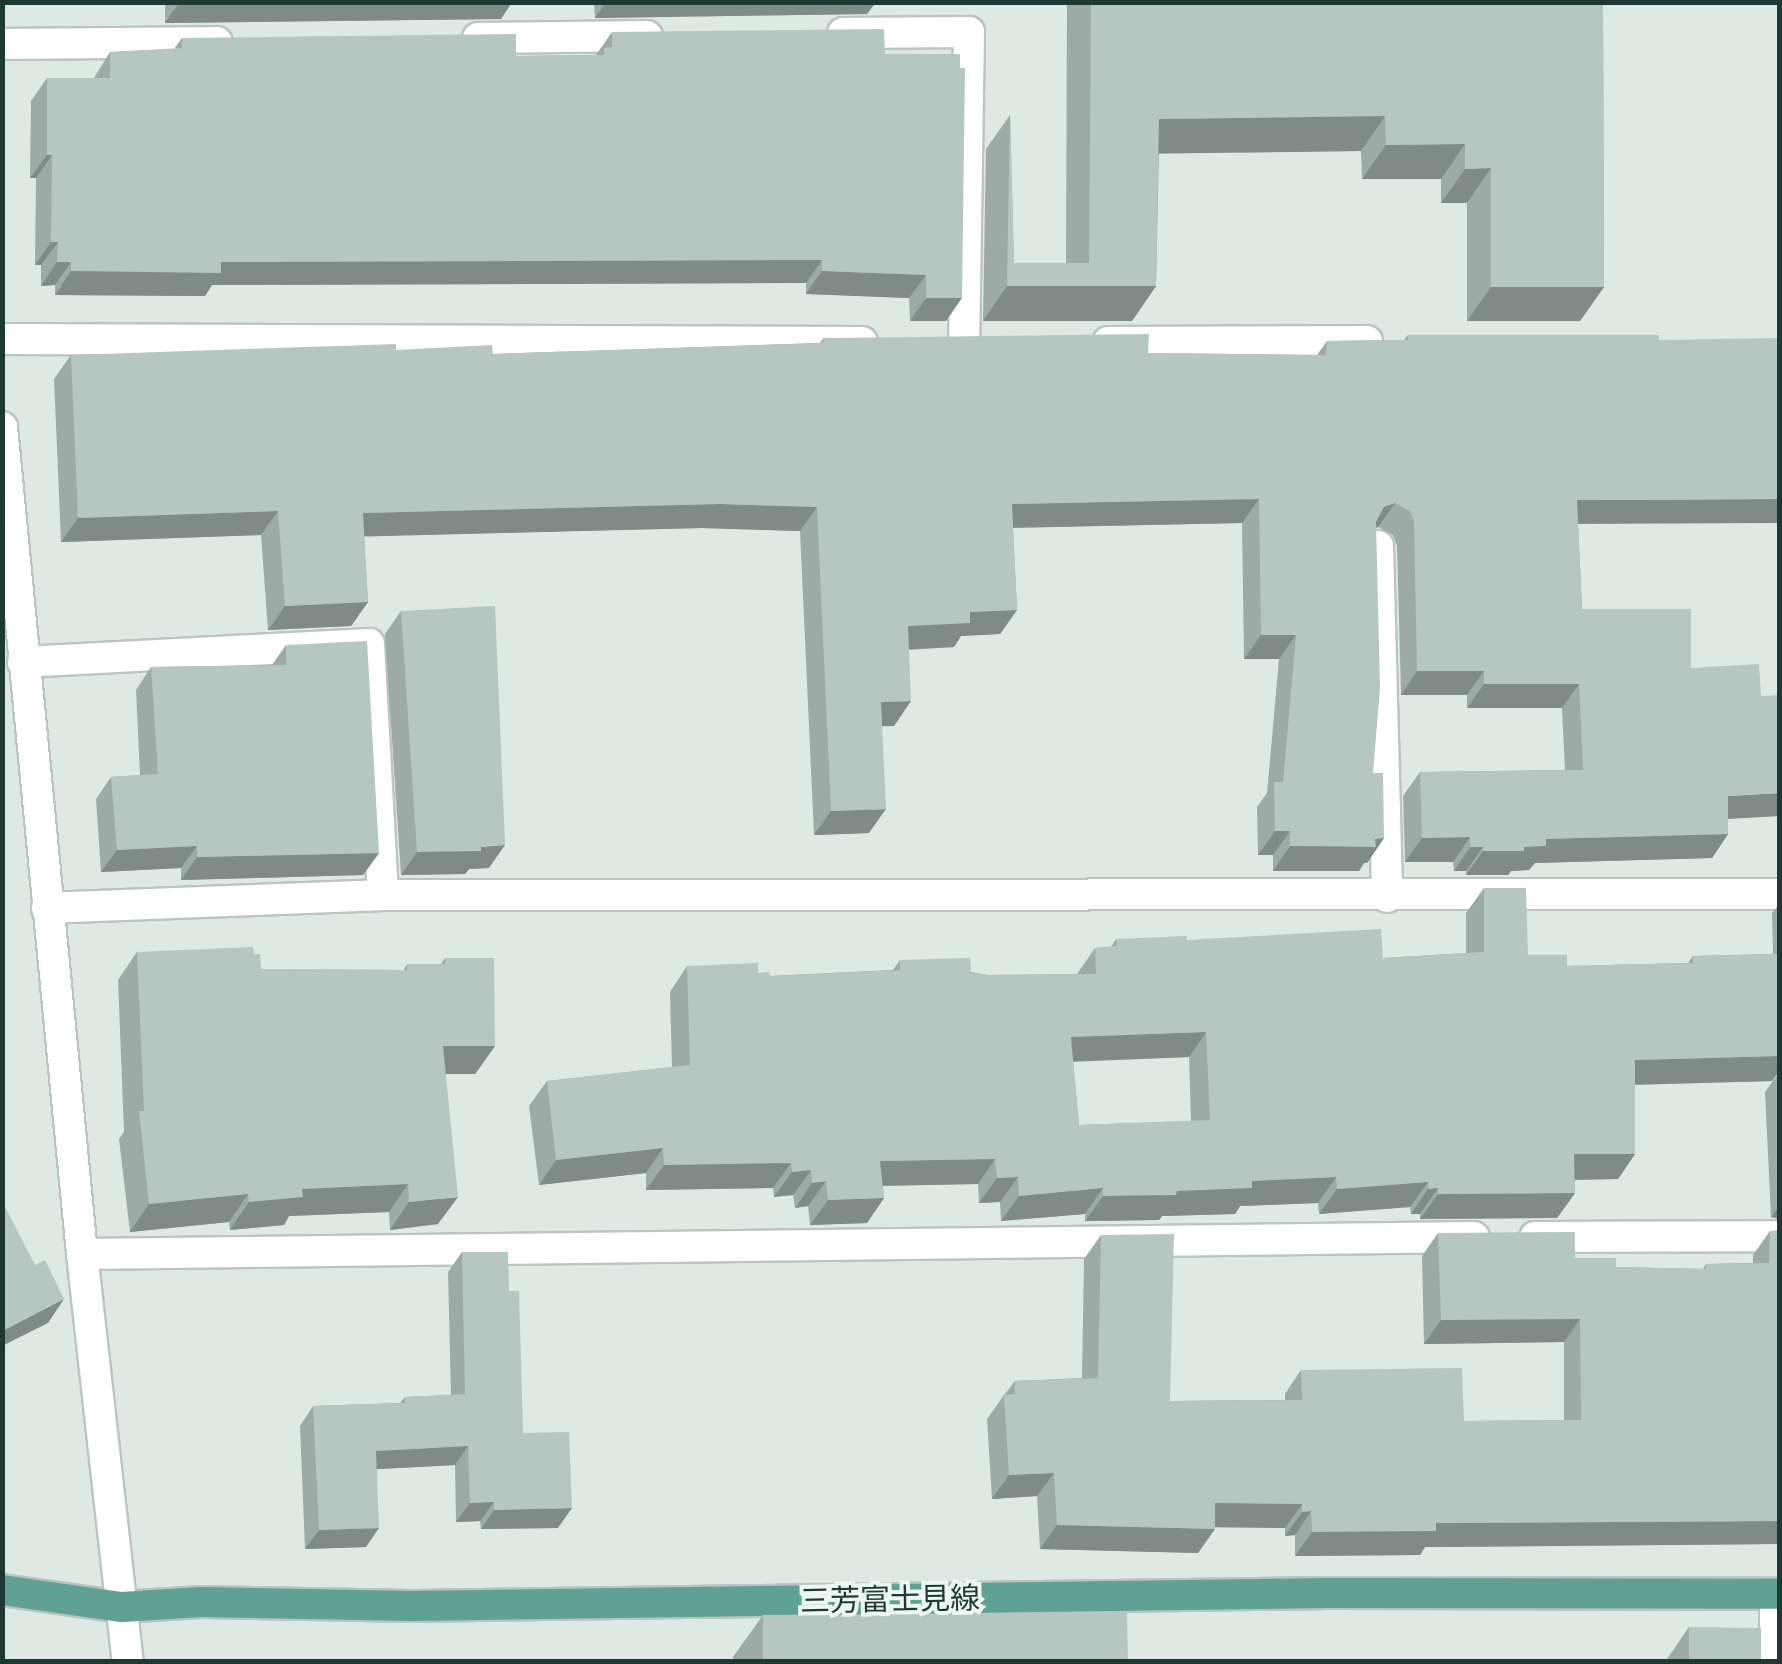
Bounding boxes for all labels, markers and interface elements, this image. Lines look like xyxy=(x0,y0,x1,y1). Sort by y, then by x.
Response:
street label: 三芳富士見線 xyxy=(800,1579,980,1619)

